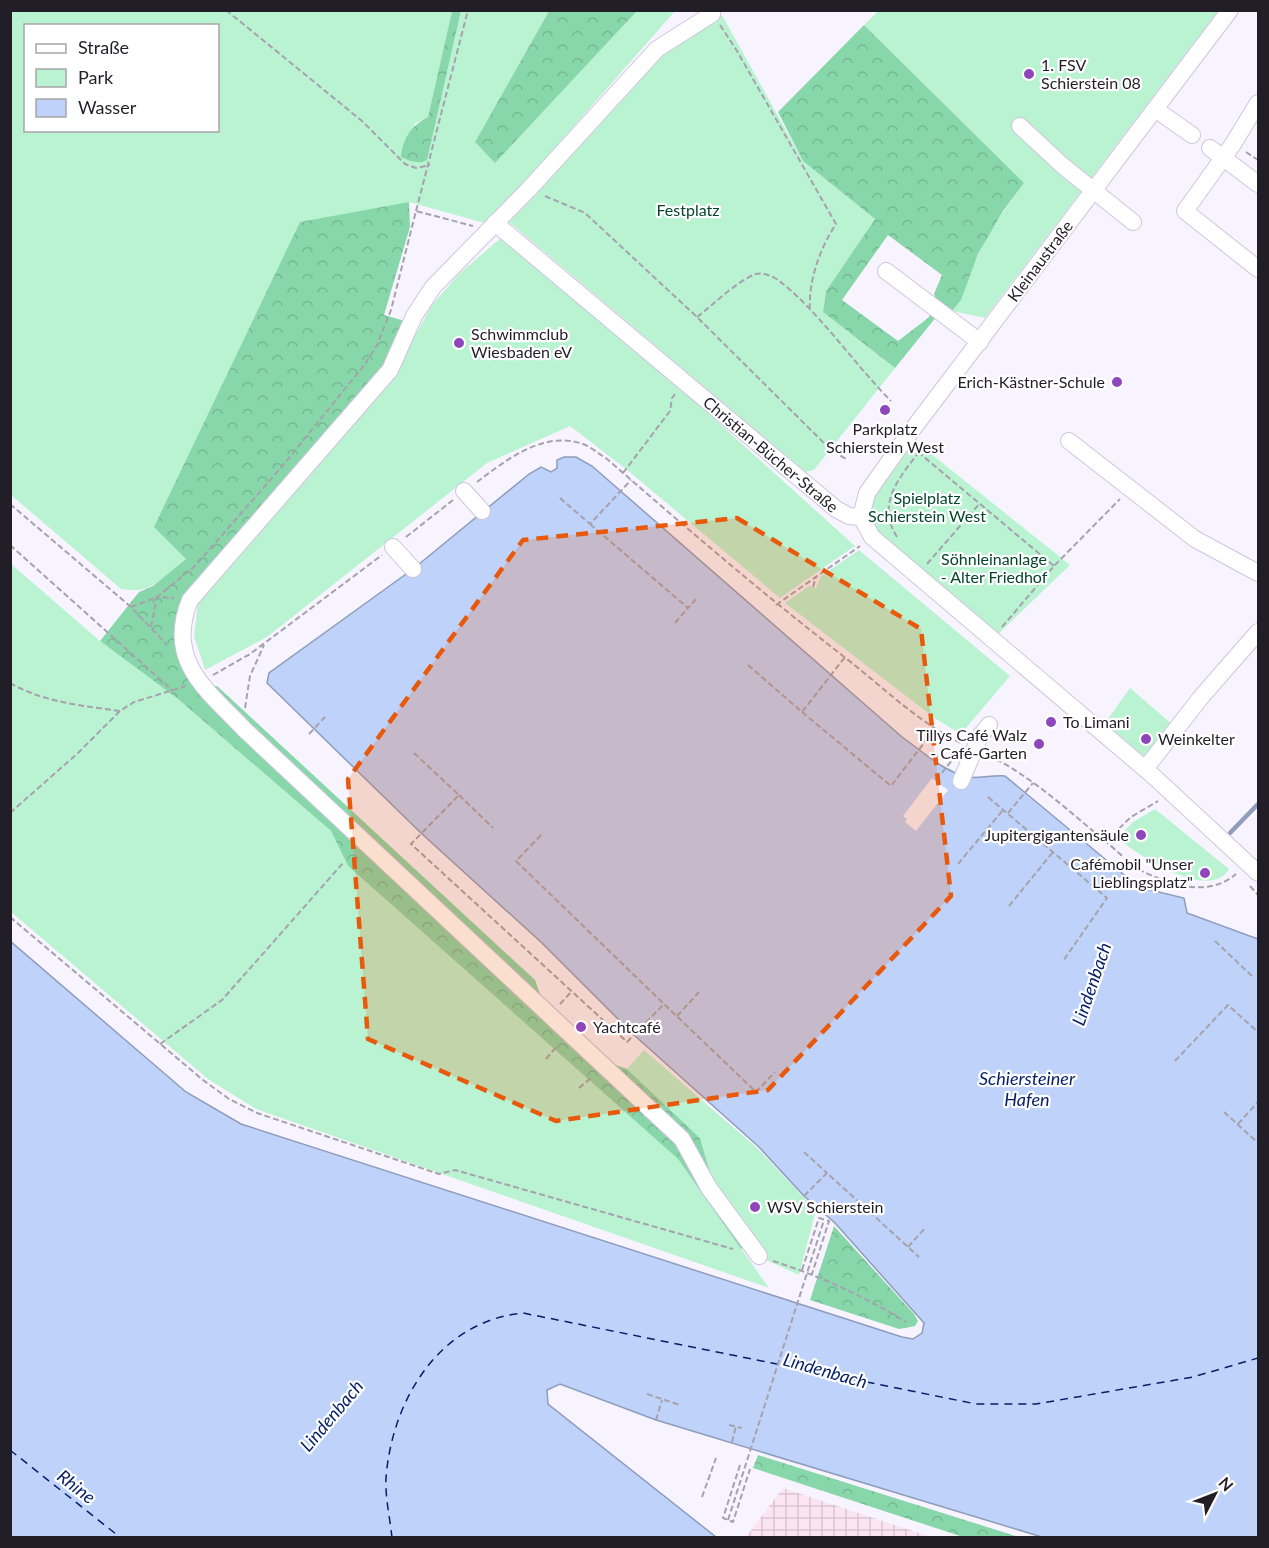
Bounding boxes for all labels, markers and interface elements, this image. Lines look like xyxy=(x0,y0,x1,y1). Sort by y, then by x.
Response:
legend xyxy=(24,24,219,132)
text: Straße xyxy=(78,36,129,58)
place label: 1. FSV Schierstein 08 xyxy=(1041,55,1141,92)
text: Park xyxy=(78,66,114,88)
marker: 1. FSV Schierstein 08 xyxy=(1022,67,1036,81)
text: Wasser xyxy=(78,96,137,118)
park label: Festplatz xyxy=(656,200,720,219)
street label: Kleinaustraße xyxy=(1003,216,1076,305)
place label: Schwimmclub Wiesbaden eV xyxy=(471,324,572,361)
marker: Schwimmclub Wiesbaden eV xyxy=(452,336,466,350)
place label: Erich-Kästner-Schule xyxy=(957,372,1105,391)
marker: Erich-Kästner-Schule xyxy=(1110,375,1124,389)
street label: Christian-Bücher-Straße xyxy=(700,392,842,516)
marker: Parkplatz Schierstein West xyxy=(878,403,892,417)
place label: Parkplatz Schierstein West xyxy=(826,419,944,456)
park label: Spielplatz Schierstein West xyxy=(868,488,986,525)
park label: Söhnleinanlage - Alter Friedhof xyxy=(941,549,1048,586)
place label: To Limani xyxy=(1063,712,1130,731)
marker: To Limani xyxy=(1044,715,1058,729)
place label: Tillys Café Walz - Café-Garten xyxy=(916,725,1027,762)
place label: Weinkelter xyxy=(1158,729,1235,748)
marker: Weinkelter xyxy=(1139,732,1153,746)
marker: Tillys Café Walz - Café-Garten xyxy=(1032,737,1046,751)
place label: Jupitergigantensäule xyxy=(985,825,1129,844)
marker: Jupitergigantensäule xyxy=(1134,828,1148,842)
place label: Cafémobil "Unser Lieblingsplatz" xyxy=(1070,854,1193,891)
marker: Cafémobil "Unser Lieblingsplatz" xyxy=(1198,866,1212,880)
water label: Lindenbach xyxy=(1067,939,1116,1028)
place label: Yachtcafé xyxy=(593,1017,661,1036)
marker: Yachtcafé xyxy=(574,1020,588,1034)
water label: Schiersteiner Hafen xyxy=(979,1067,1076,1110)
place label: WSV Schierstein xyxy=(767,1197,883,1216)
marker: WSV Schierstein xyxy=(748,1200,762,1214)
water label: Lindenbach xyxy=(781,1348,870,1393)
water label: Lindenbach xyxy=(295,1375,367,1455)
north arrow xyxy=(1185,1464,1245,1524)
water label: Rhine xyxy=(53,1465,100,1508)
text: N xyxy=(1215,1473,1238,1495)

